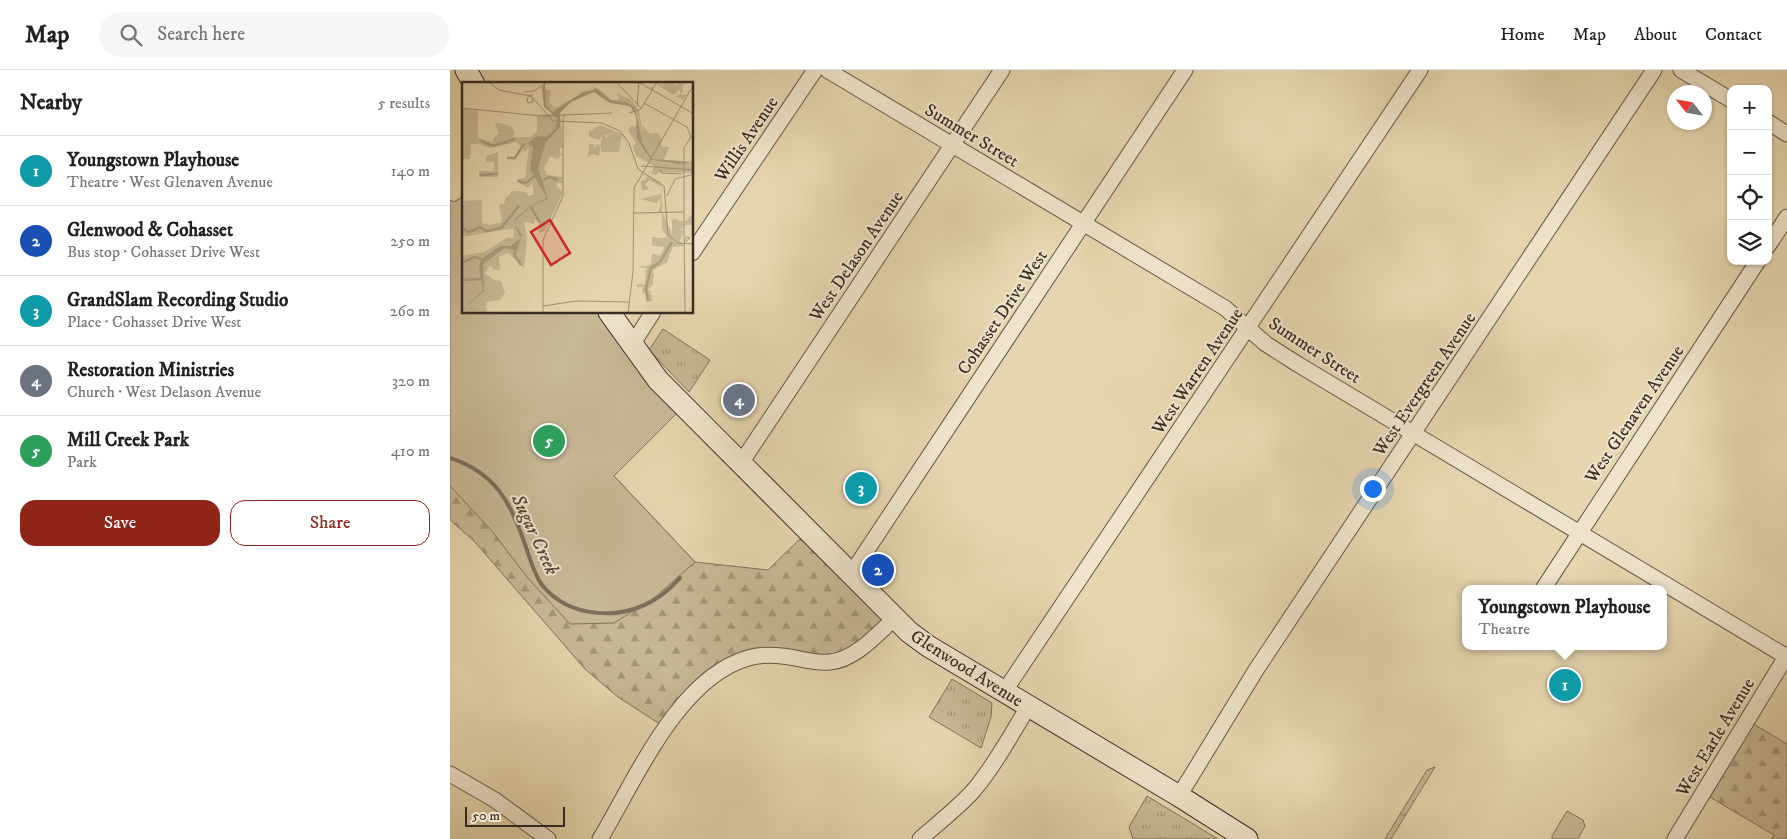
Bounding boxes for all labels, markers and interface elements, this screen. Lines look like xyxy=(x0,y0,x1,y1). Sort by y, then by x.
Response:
search box xyxy=(99,12,449,57)
text: Map xyxy=(25,20,69,50)
icon: search xyxy=(117,21,145,49)
text: Search here xyxy=(157,23,245,46)
text: Home xyxy=(1500,24,1545,46)
text: Map xyxy=(1573,24,1606,46)
text: About xyxy=(1634,24,1677,46)
text: Contact xyxy=(1705,24,1762,46)
inset map xyxy=(462,82,694,314)
north arrow xyxy=(1667,85,1712,130)
map controls xyxy=(1727,85,1772,265)
button: + xyxy=(1727,85,1772,130)
text: Nearby xyxy=(20,90,82,116)
text: 5 results xyxy=(378,93,430,113)
street label: Willis Avenue xyxy=(710,93,783,187)
street label: Summer Street xyxy=(921,99,1023,173)
button: − xyxy=(1727,130,1772,175)
text: Youngstown Playhouse xyxy=(67,149,239,172)
text: 1 xyxy=(33,161,39,181)
text: 140 m xyxy=(391,161,430,181)
text: Theatre · West Glenaven Avenue xyxy=(67,172,273,192)
button: locate xyxy=(1727,175,1772,220)
street label: West Delason Avenue xyxy=(804,187,909,327)
text: Glenwood & Cohasset xyxy=(67,219,233,242)
button: layers xyxy=(1727,220,1772,265)
text: 2 xyxy=(32,231,40,251)
text: 250 m xyxy=(390,231,430,251)
text: Bus stop · Cohasset Drive West xyxy=(67,242,260,262)
street label: Cohasset Drive West xyxy=(953,246,1053,379)
text: GrandSlam Recording Studio xyxy=(67,289,288,312)
text: 3 xyxy=(33,301,39,321)
text: 260 m xyxy=(390,301,430,321)
street label: West Warren Avenue xyxy=(1147,304,1248,440)
street label: West Evergreen Avenue xyxy=(1368,308,1481,461)
text: Place · Cohasset Drive West xyxy=(67,312,242,332)
street label: Summer Street xyxy=(1264,313,1365,389)
street label: West Glenaven Avenue xyxy=(1580,341,1689,489)
text: Restoration Ministries xyxy=(67,359,234,382)
text: 4 xyxy=(31,371,41,391)
text: 320 m xyxy=(392,371,430,391)
pin: 4 xyxy=(723,381,755,419)
text: Church · West Delason Avenue xyxy=(67,382,261,402)
pin: 5 xyxy=(533,422,565,460)
text: Mill Creek Park xyxy=(67,429,189,452)
text: 5 xyxy=(32,441,40,461)
text: 410 m xyxy=(391,441,430,461)
text: Park xyxy=(67,452,97,472)
pin: 3 xyxy=(845,469,877,507)
your location xyxy=(1360,476,1386,502)
water label: Sugar Creek xyxy=(505,490,563,579)
button: Save xyxy=(20,500,220,546)
button: Share xyxy=(230,500,430,546)
pin: 2 xyxy=(862,551,894,589)
popup xyxy=(1462,585,1667,650)
text: Youngstown Playhouse xyxy=(1478,596,1651,619)
text: Theatre xyxy=(1478,619,1530,639)
street label: Glenwood Avenue xyxy=(906,625,1027,712)
pin: 1 xyxy=(1549,666,1581,704)
street label: West Earle Avenue xyxy=(1671,674,1760,802)
scale bar xyxy=(465,804,565,827)
text: 50 m xyxy=(472,807,500,825)

